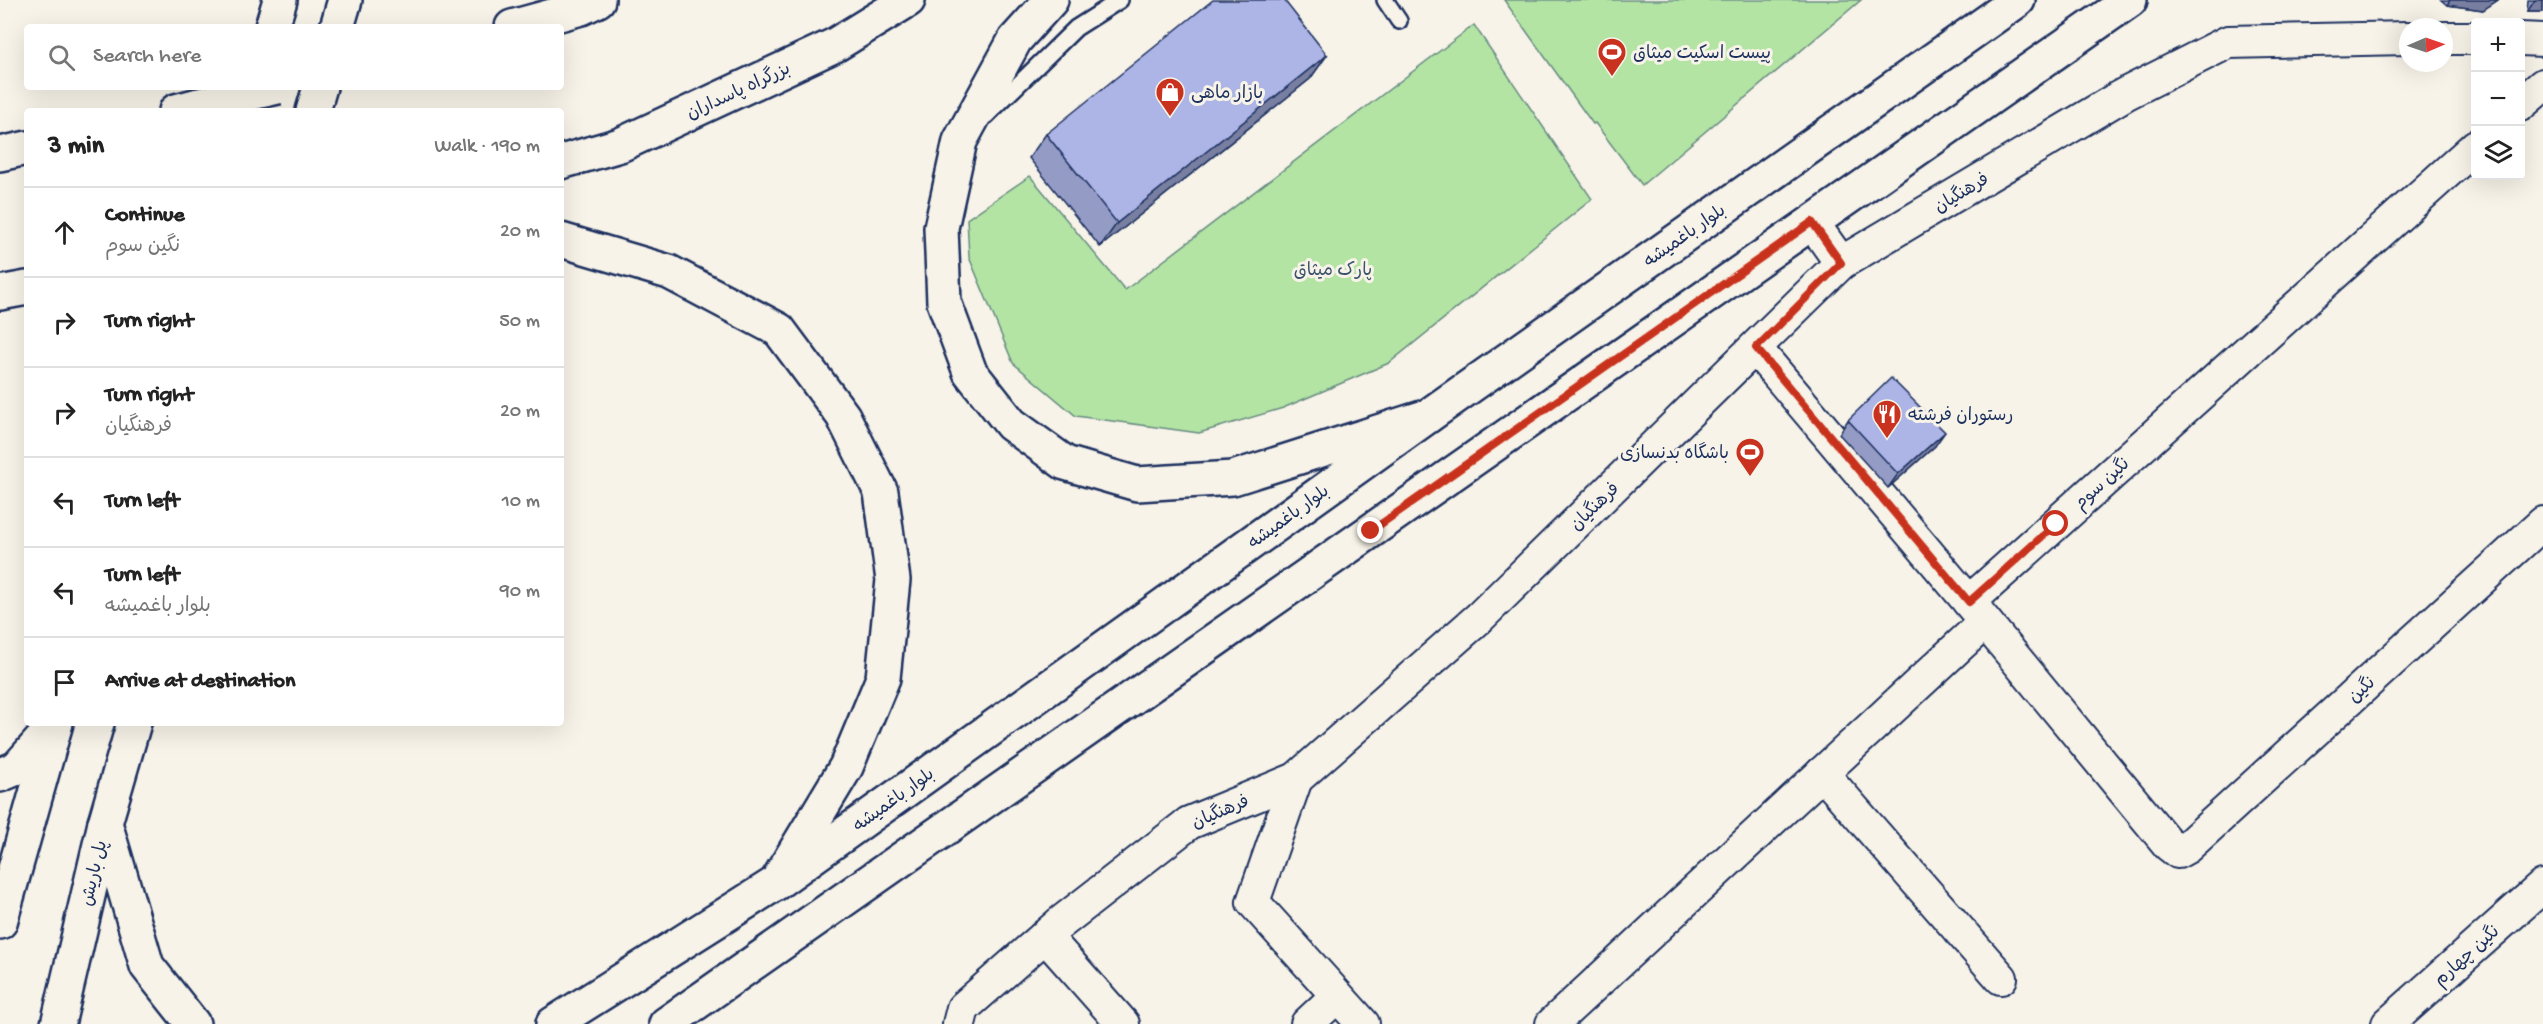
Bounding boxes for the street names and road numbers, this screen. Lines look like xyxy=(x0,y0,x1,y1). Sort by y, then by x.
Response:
street label: بزرگراه پاسداران xyxy=(683,57,794,125)
street label: فرهنگیان xyxy=(1930,168,1994,219)
street label: بلوار باغمیشه xyxy=(1640,201,1731,273)
street label: نگین سوم xyxy=(2069,453,2135,516)
street label: فرهنگیان xyxy=(1565,478,1625,536)
street label: بلوار باغمیشه xyxy=(1245,482,1334,555)
street label: نگین xyxy=(2343,672,2381,708)
street label: بلوار باغمیشه xyxy=(850,765,939,838)
street label: فرهنگیان xyxy=(1188,790,1253,835)
street label: پل باریش xyxy=(78,839,113,908)
street label: نگین چهارم xyxy=(2429,921,2505,992)

